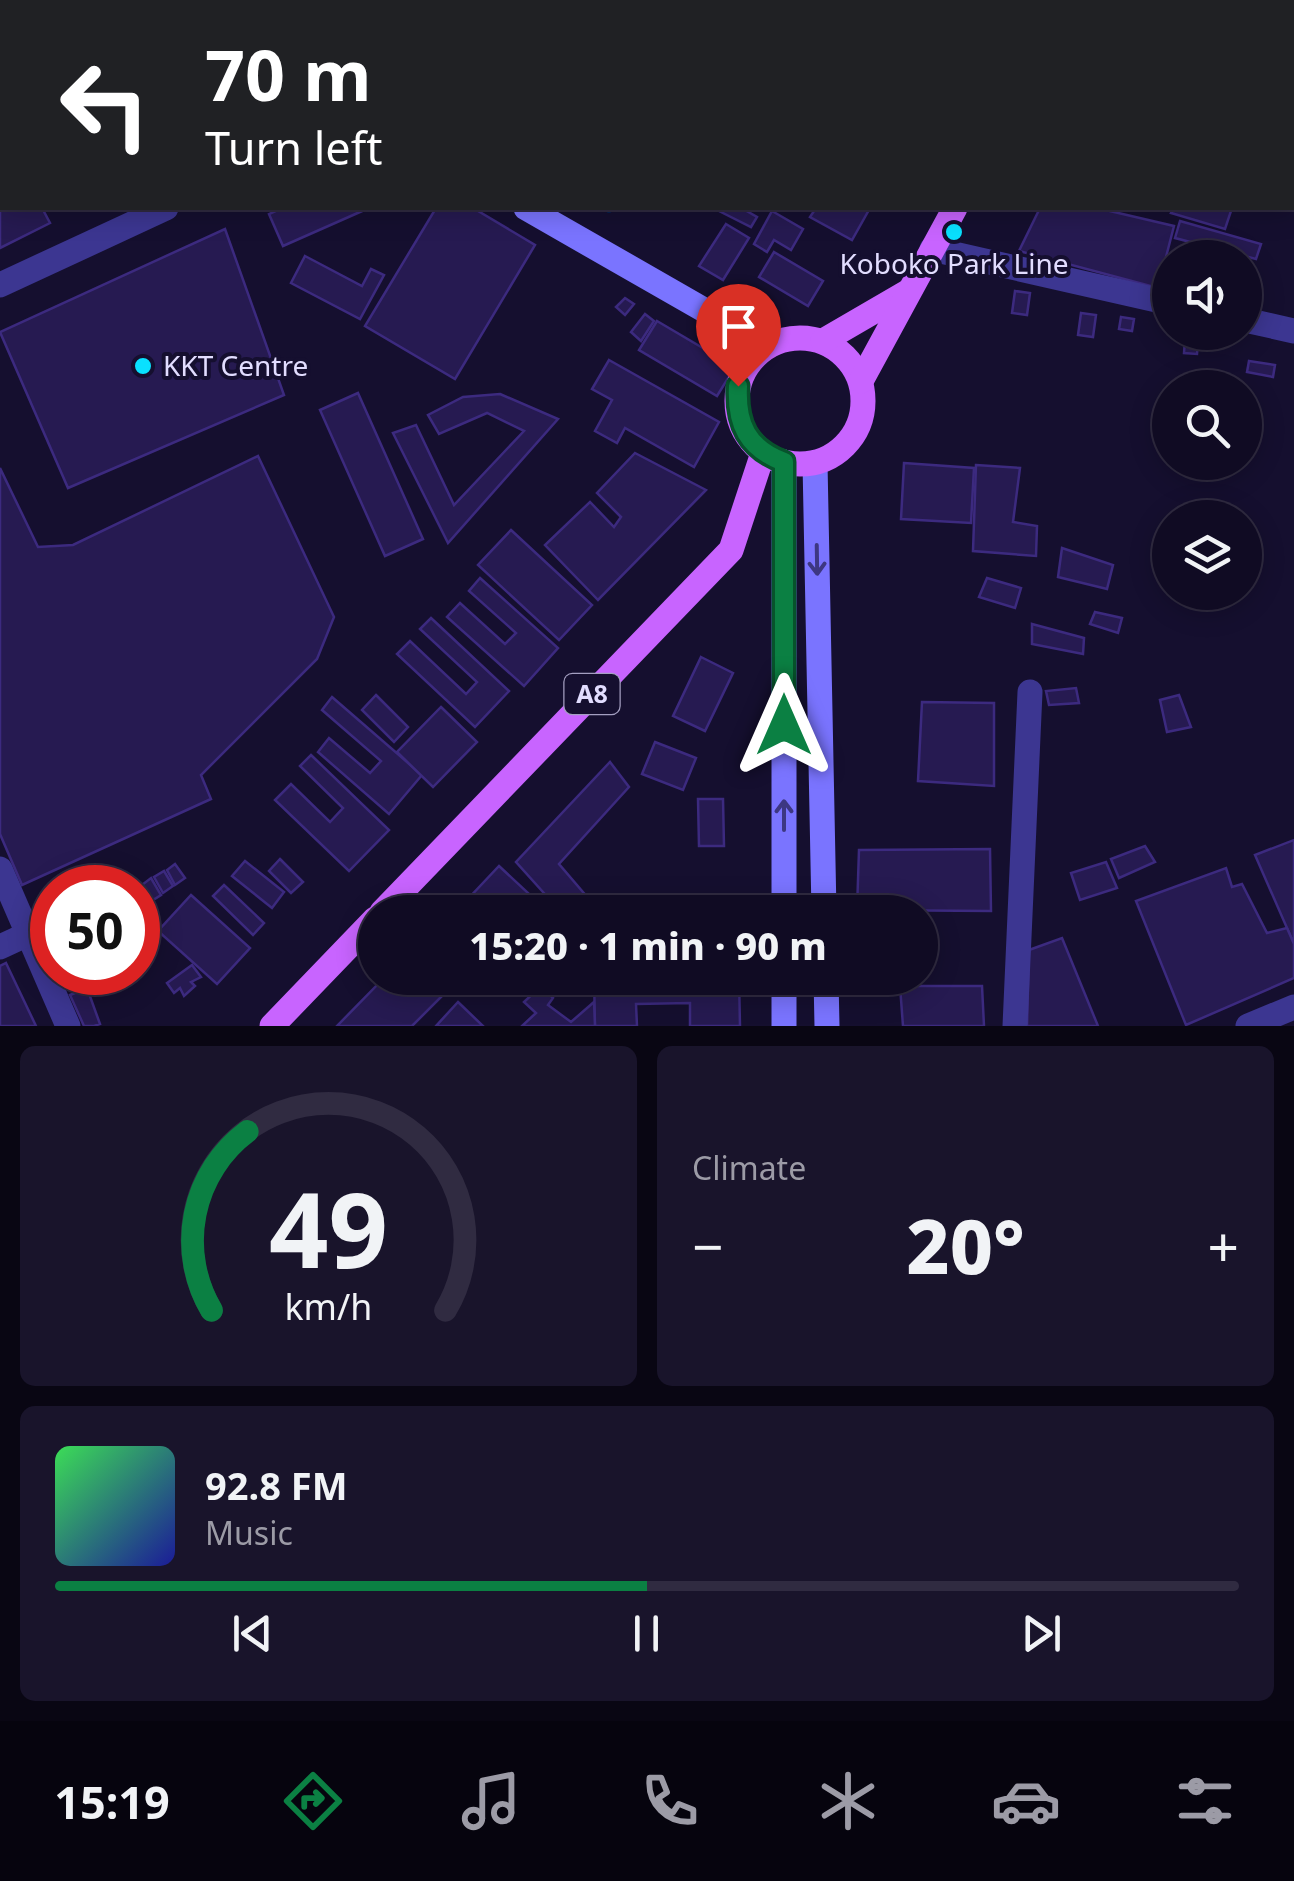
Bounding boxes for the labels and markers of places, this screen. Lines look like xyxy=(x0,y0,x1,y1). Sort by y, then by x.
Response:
marker: Koboko Park Line xyxy=(943,221,965,243)
place label: Koboko Park Line xyxy=(839,244,1069,282)
pin xyxy=(696,284,781,387)
place label: KKT Centre xyxy=(163,346,308,384)
marker: KKT Centre xyxy=(132,355,154,377)

